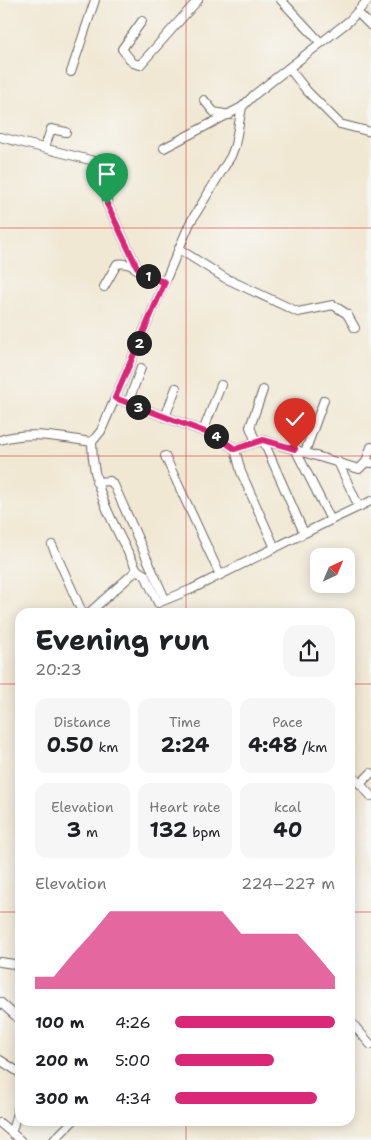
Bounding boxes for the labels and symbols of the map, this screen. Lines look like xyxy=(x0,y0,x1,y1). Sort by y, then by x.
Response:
pin xyxy=(86,153,128,204)
pin: 1 xyxy=(136,264,160,288)
pin: 2 xyxy=(126,330,152,356)
pin: 3 xyxy=(126,394,150,420)
pin xyxy=(274,398,316,449)
pin: 4 xyxy=(204,424,228,448)
north arrow xyxy=(310,548,355,592)

